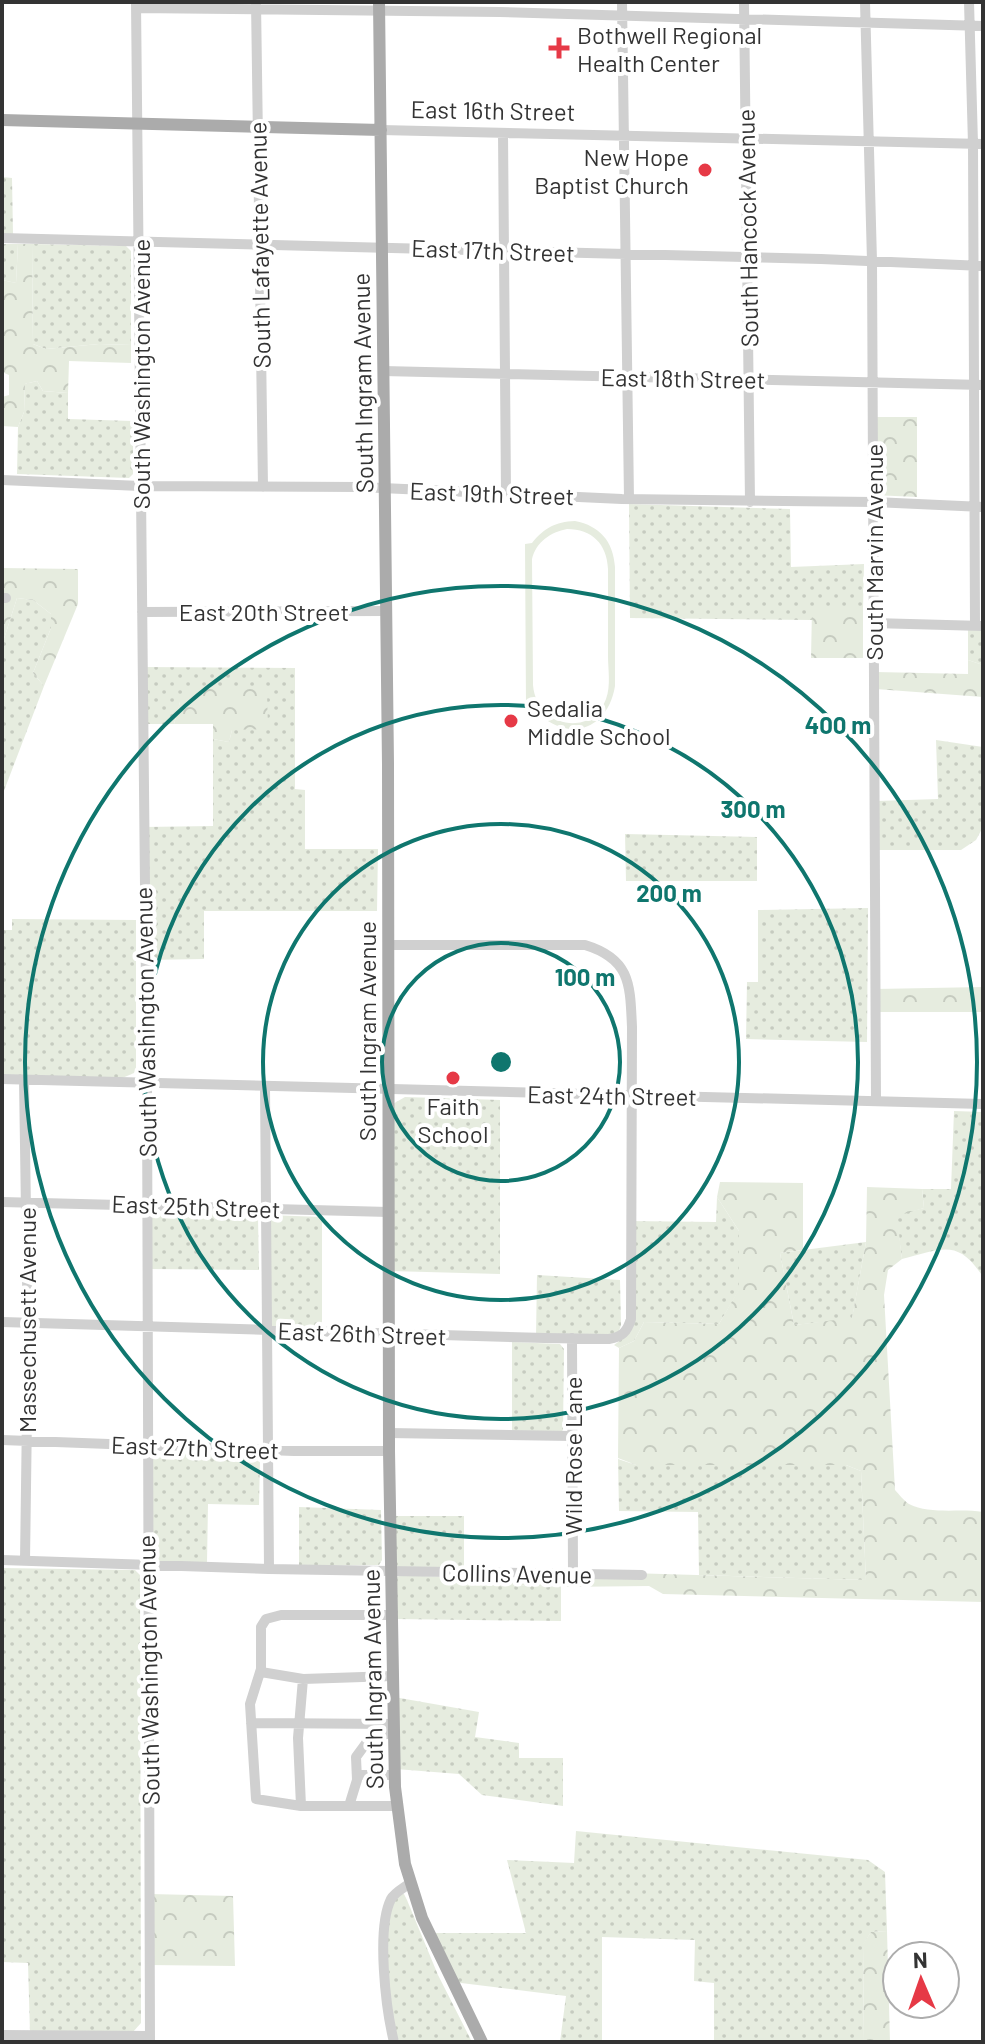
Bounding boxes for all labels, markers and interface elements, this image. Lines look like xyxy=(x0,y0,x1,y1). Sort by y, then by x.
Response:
place label: Bothwell Regional Health Center xyxy=(577,20,762,77)
marker: Bothwell Regional Health Center xyxy=(548,37,570,59)
street label: East 16th Street xyxy=(410,94,576,126)
street label: South Hancock Avenue xyxy=(730,109,764,347)
street label: South Lafayette Avenue xyxy=(242,121,276,369)
place label: New Hope Baptist Church xyxy=(534,142,689,199)
marker: New Hope Baptist Church xyxy=(696,161,714,179)
street label: East 17th Street xyxy=(411,233,575,267)
street label: South Washington Avenue xyxy=(126,239,155,509)
street label: South Ingram Avenue xyxy=(346,273,378,493)
street label: East 18th Street xyxy=(600,362,766,394)
street label: South Marvin Avenue xyxy=(859,444,888,660)
street label: East 19th Street xyxy=(409,476,575,510)
street label: East 20th Street xyxy=(179,597,349,626)
place label: Sedalia Middle School xyxy=(527,693,671,750)
text: 400 m xyxy=(805,710,871,739)
marker: Sedalia Middle School xyxy=(502,712,520,730)
text: 300 m xyxy=(720,794,786,823)
text: 200 m xyxy=(636,878,702,907)
street label: South Washington Avenue xyxy=(128,887,162,1157)
street label: South Ingram Avenue xyxy=(352,921,381,1141)
text: 100 m xyxy=(555,962,615,991)
centre of rings xyxy=(487,1048,515,1076)
marker: Faith School xyxy=(444,1069,462,1087)
street label: East 24th Street xyxy=(527,1079,697,1111)
place label: Faith School xyxy=(418,1091,488,1148)
street label: East 25th Street xyxy=(111,1189,281,1223)
street label: Massechusett Avenue xyxy=(12,1207,41,1433)
street label: East 26th Street xyxy=(277,1316,447,1350)
street label: Wild Rose Lane xyxy=(558,1377,587,1535)
street label: East 27th Street xyxy=(111,1430,279,1464)
street label: South Washington Avenue xyxy=(131,1535,165,1805)
street label: Collins Avenue xyxy=(442,1557,592,1589)
street label: South Ingram Avenue xyxy=(356,1569,388,1789)
north arrow xyxy=(881,1940,961,2020)
text: N xyxy=(912,1946,928,1972)

